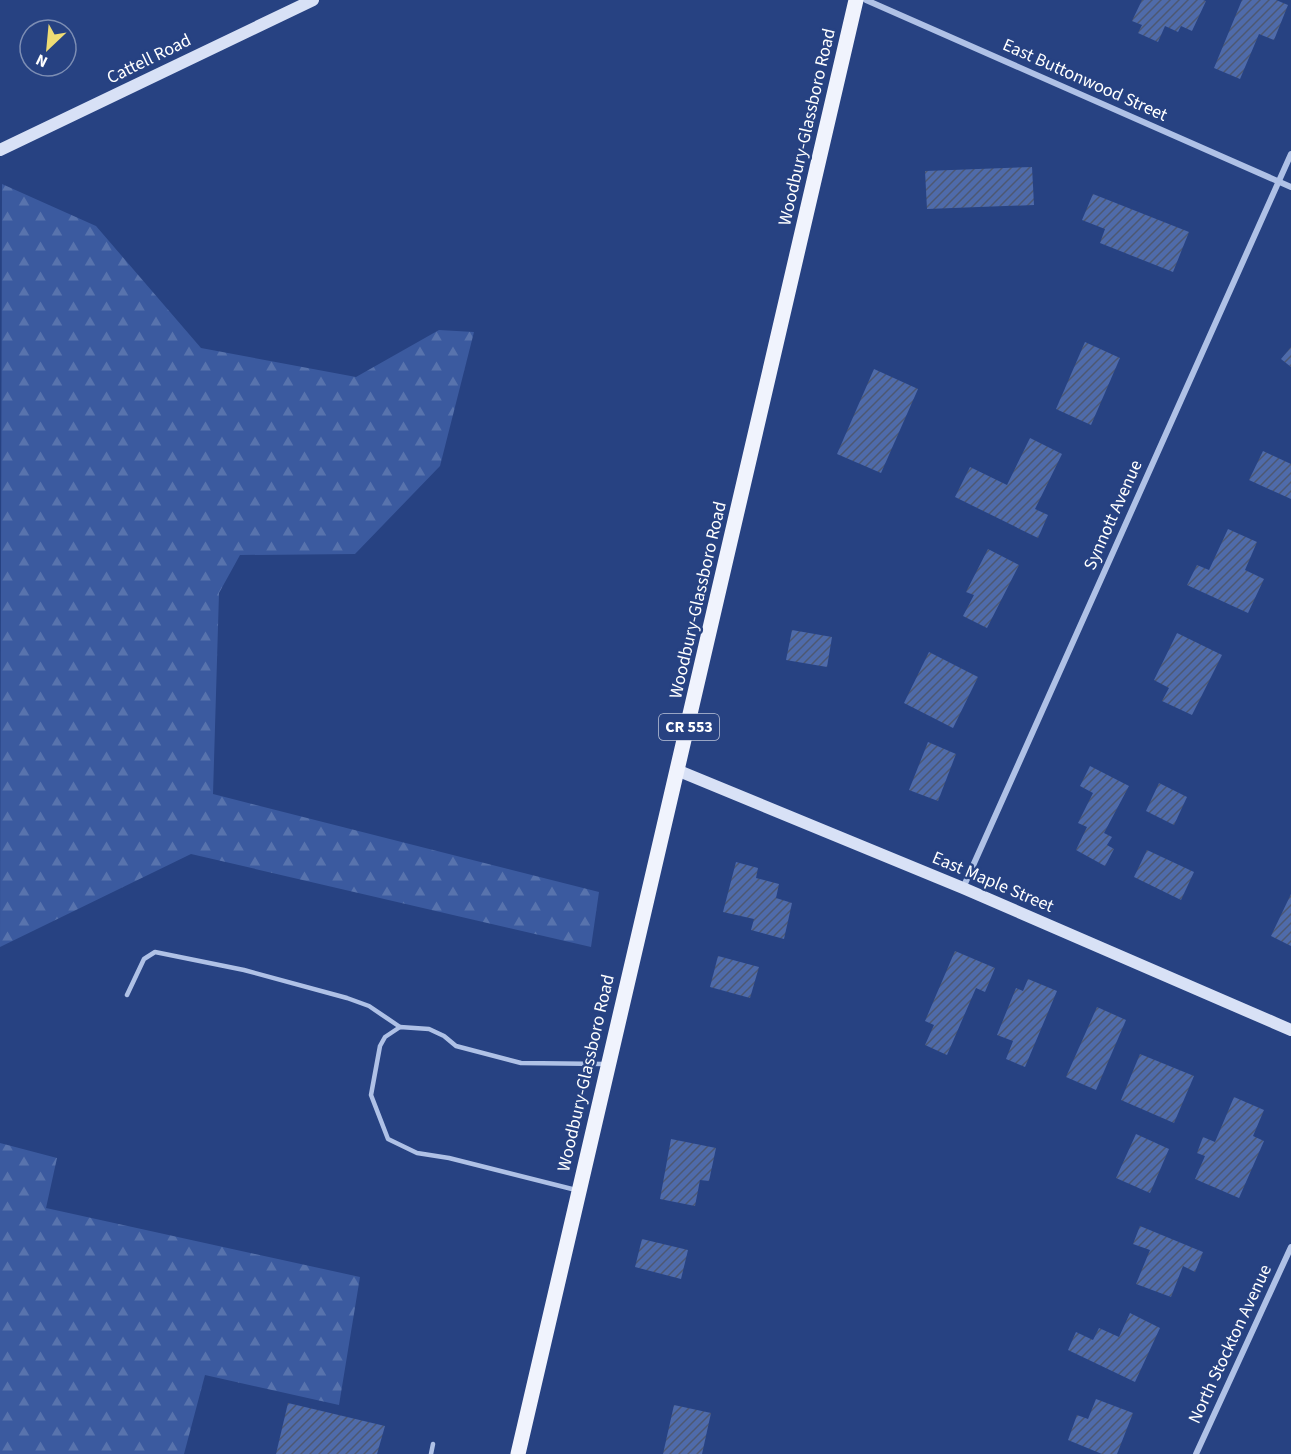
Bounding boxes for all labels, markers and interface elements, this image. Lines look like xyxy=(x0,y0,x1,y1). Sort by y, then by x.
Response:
north arrow xyxy=(18,18,78,78)
street label: Woodbury-Glassboro Road xyxy=(772,26,842,228)
street label: Cattell Road xyxy=(103,28,195,90)
street label: East Buttonwood Street xyxy=(999,32,1171,128)
text: N xyxy=(32,48,51,73)
street label: Synnott Avenue xyxy=(1078,456,1148,574)
street label: Woodbury-Glassboro Road xyxy=(663,499,733,701)
road number: CR 553 xyxy=(659,714,719,740)
street label: East Maple Street xyxy=(928,845,1058,919)
street label: Woodbury-Glassboro Road xyxy=(551,972,621,1174)
street label: North Stockton Avenue xyxy=(1182,1260,1278,1428)

